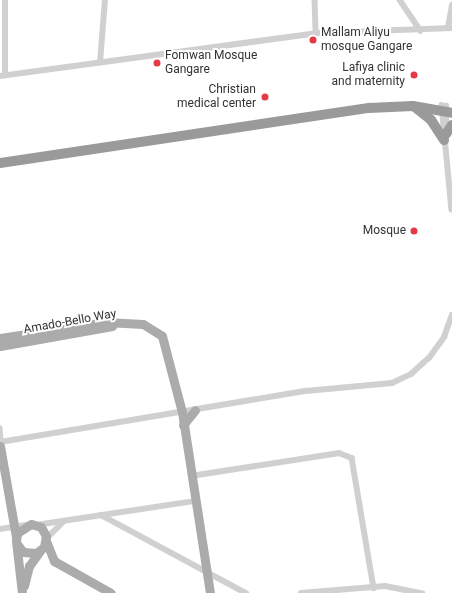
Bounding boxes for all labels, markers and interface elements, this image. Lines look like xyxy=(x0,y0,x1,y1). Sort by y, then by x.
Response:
place label: Mallam Aliyu mosque Gangare xyxy=(321,26,412,54)
marker: Mallam Aliyu mosque Gangare xyxy=(308,35,318,45)
place label: Fomwan Mosque Gangare xyxy=(165,49,257,77)
marker: Fomwan Mosque Gangare xyxy=(152,58,162,68)
place label: Lafiya clinic and maternity xyxy=(332,61,405,89)
marker: Lafiya clinic and maternity xyxy=(408,69,420,81)
place label: Christian medical center xyxy=(177,83,256,111)
marker: Christian medical center xyxy=(259,91,271,103)
place label: Mosque xyxy=(363,224,406,238)
marker: Mosque xyxy=(409,226,419,236)
street label: Amado-Bello Way xyxy=(23,307,117,337)

